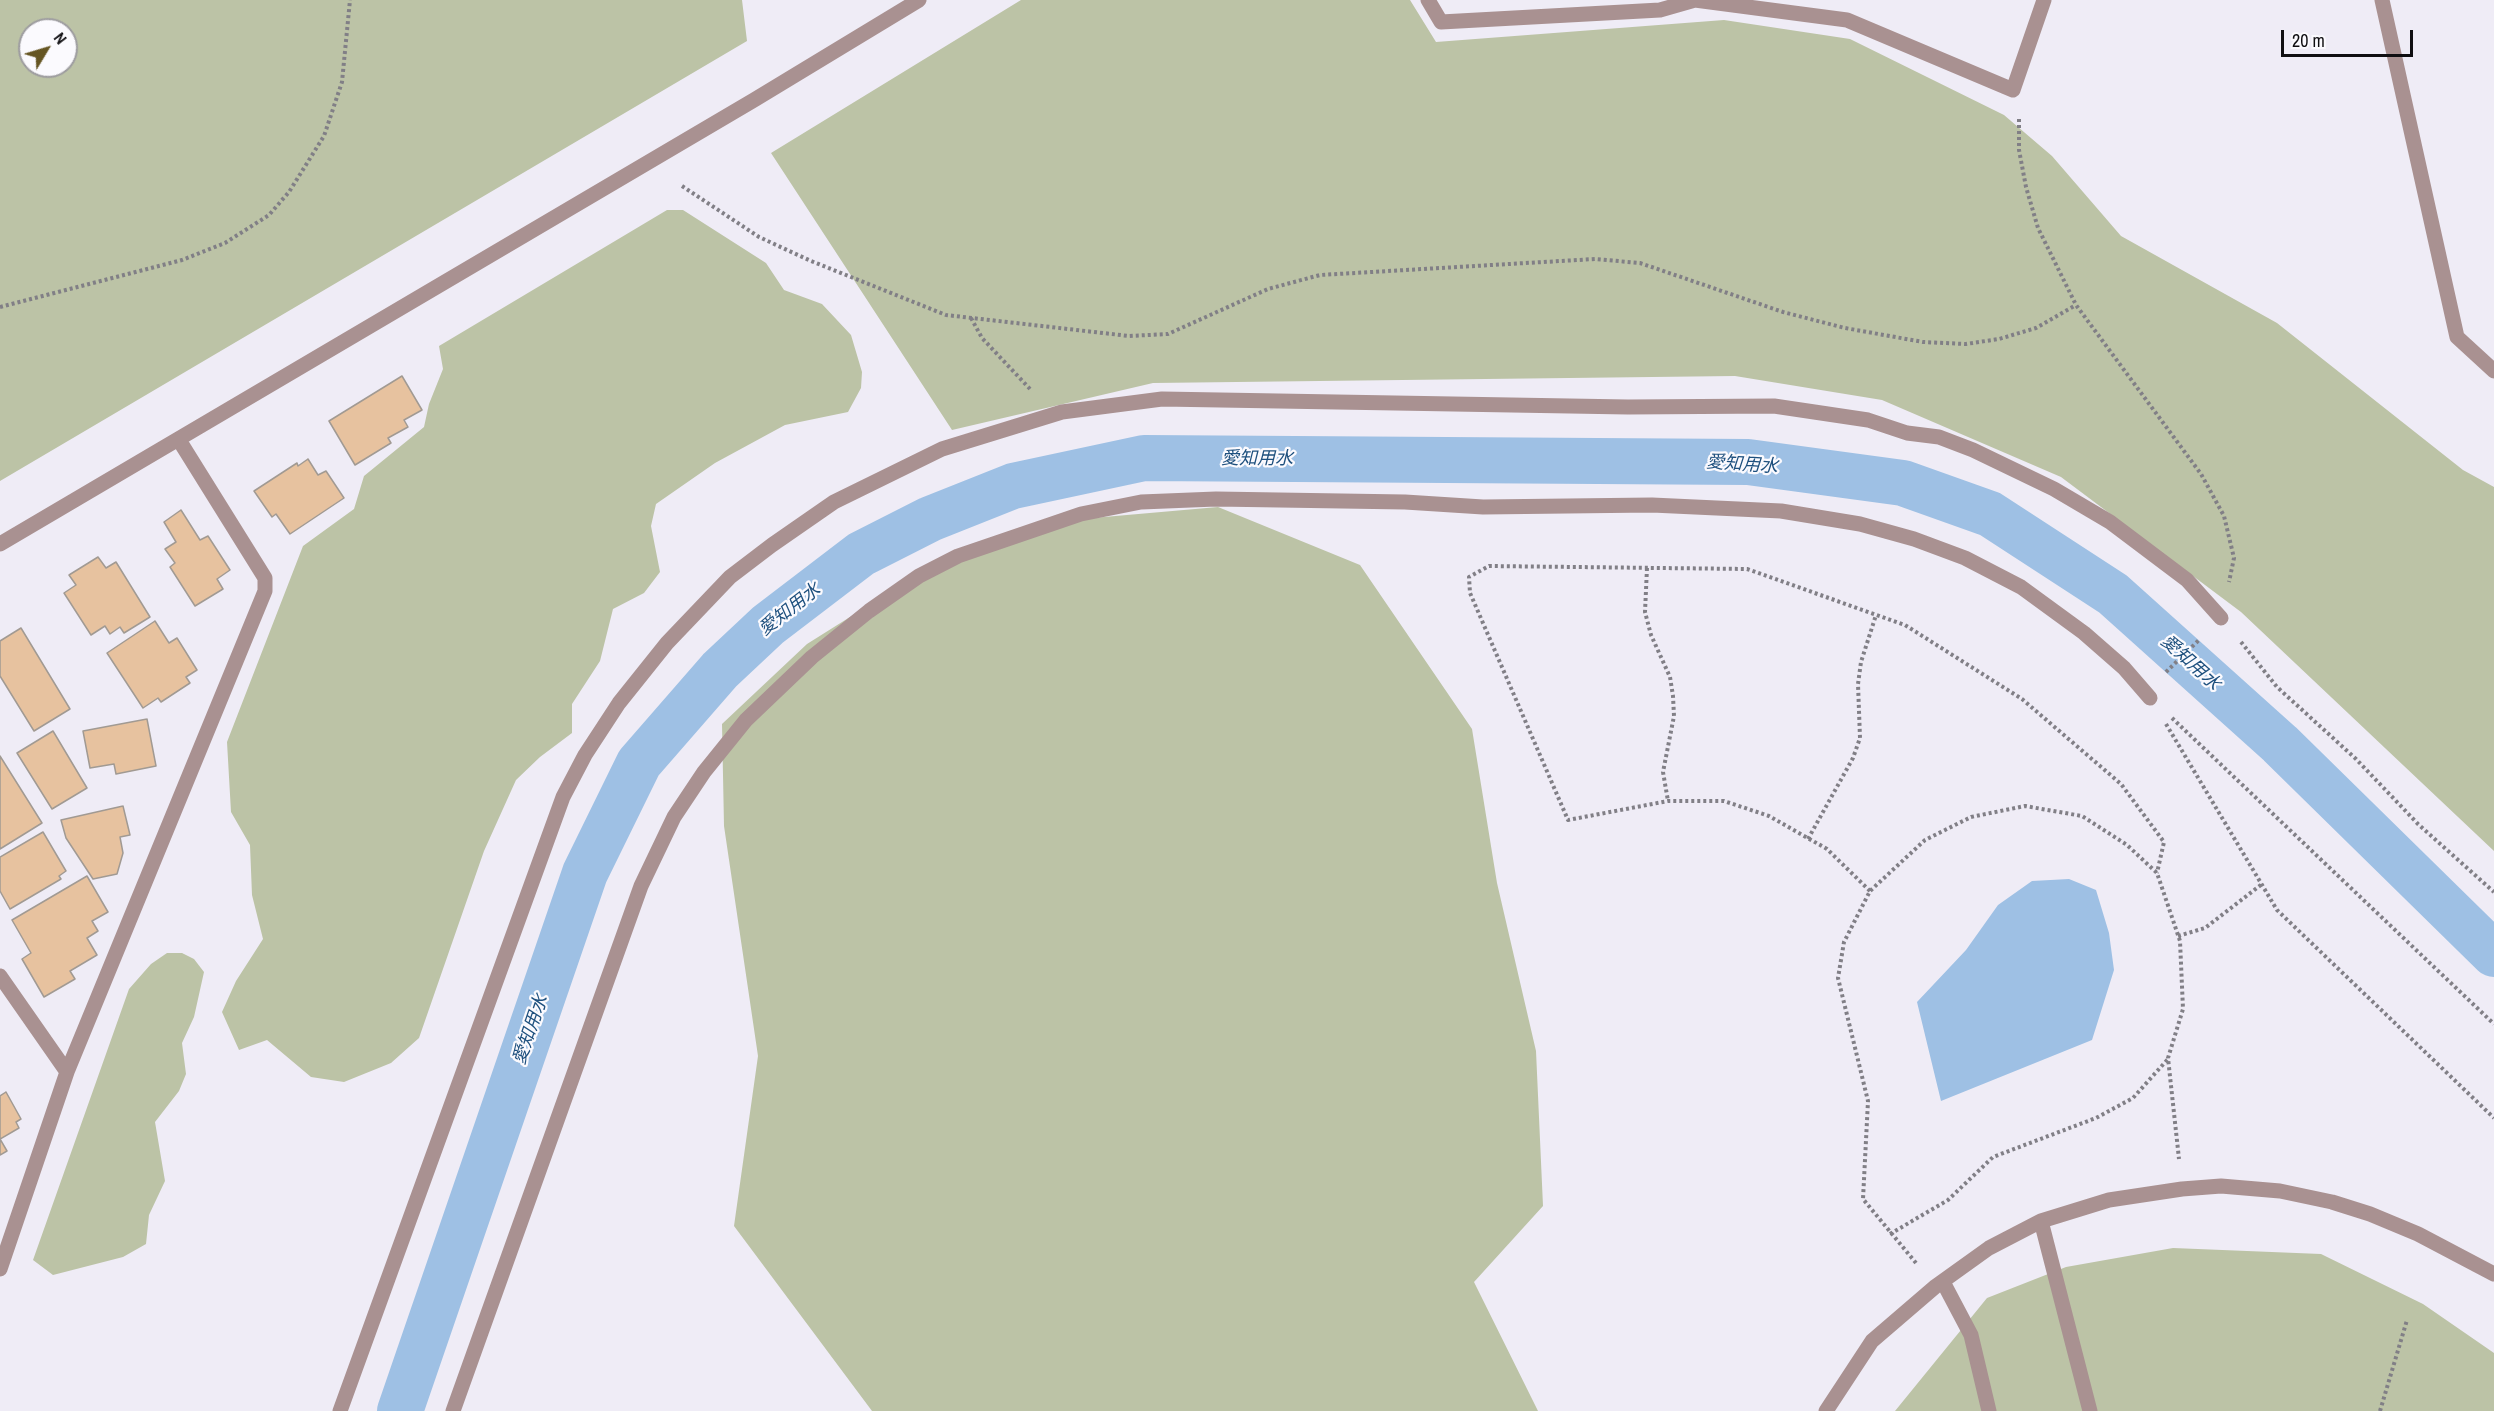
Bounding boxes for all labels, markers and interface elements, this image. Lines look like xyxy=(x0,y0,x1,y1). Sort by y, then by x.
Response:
north arrow xyxy=(18,18,78,78)
scale bar xyxy=(2284,18,2416,56)
text: N xyxy=(49,28,72,49)
text: 20 m xyxy=(2292,28,2325,53)
water label: 愛知用水 xyxy=(1221,448,1293,470)
water label: 愛知用水 xyxy=(1705,452,1779,478)
water label: 愛知用水 xyxy=(755,579,825,641)
water label: 愛知用水 xyxy=(2156,631,2224,695)
water label: 愛知用水 xyxy=(509,992,553,1068)

